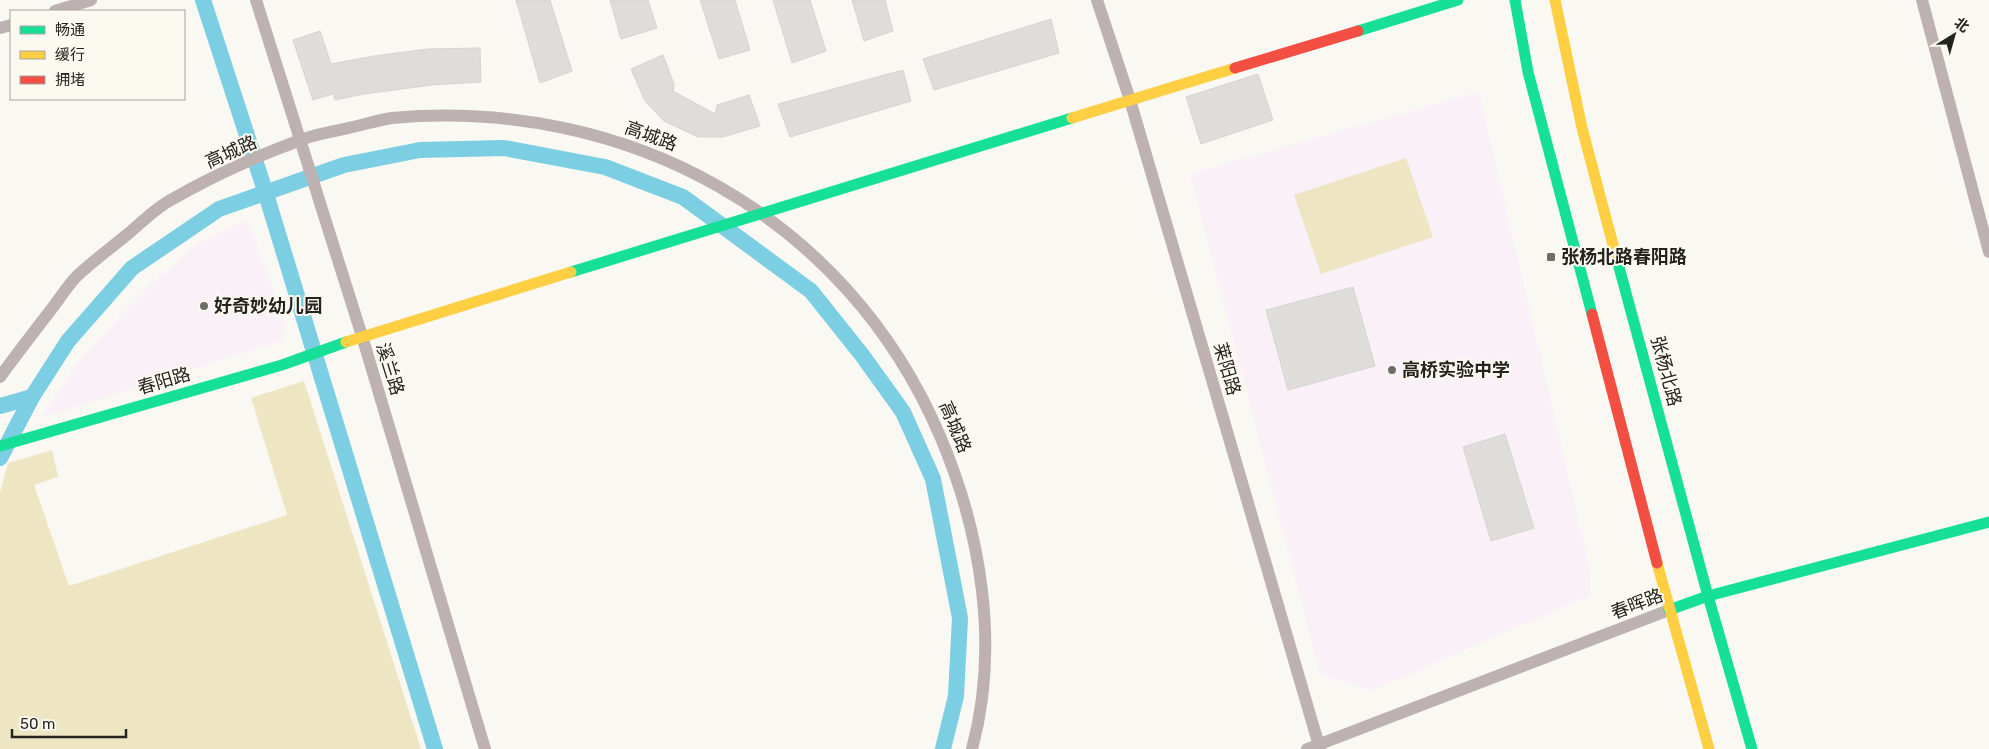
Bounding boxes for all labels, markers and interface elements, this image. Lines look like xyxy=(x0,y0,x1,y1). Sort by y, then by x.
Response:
legend xyxy=(10,10,185,100)
north arrow xyxy=(1929,10,1979,60)
text: 北 xyxy=(1951,14,1972,36)
text: 畅通 xyxy=(55,21,85,39)
text: 缓行 xyxy=(55,46,85,64)
text: 拥堵 xyxy=(55,71,85,89)
street label: 高城路 xyxy=(622,116,680,156)
street label: 高城路 xyxy=(202,131,260,173)
place label: 张杨北路春阳路 xyxy=(1561,246,1687,268)
marker: 张杨北路春阳路 xyxy=(1545,251,1557,263)
place label: 好奇妙幼儿园 xyxy=(214,295,322,317)
marker: 好奇妙幼儿园 xyxy=(198,300,210,312)
street label: 张杨北路 xyxy=(1646,333,1686,409)
street label: 溪兰路 xyxy=(372,340,408,398)
street label: 莱阳路 xyxy=(1209,340,1245,398)
place label: 高桥实验中学 xyxy=(1402,359,1510,381)
street label: 春阳路 xyxy=(135,363,193,399)
marker: 高桥实验中学 xyxy=(1386,364,1398,376)
street label: 高城路 xyxy=(934,398,976,456)
street label: 春晖路 xyxy=(1608,584,1666,624)
scale bar xyxy=(12,706,126,738)
text: 50 m xyxy=(20,715,55,733)

